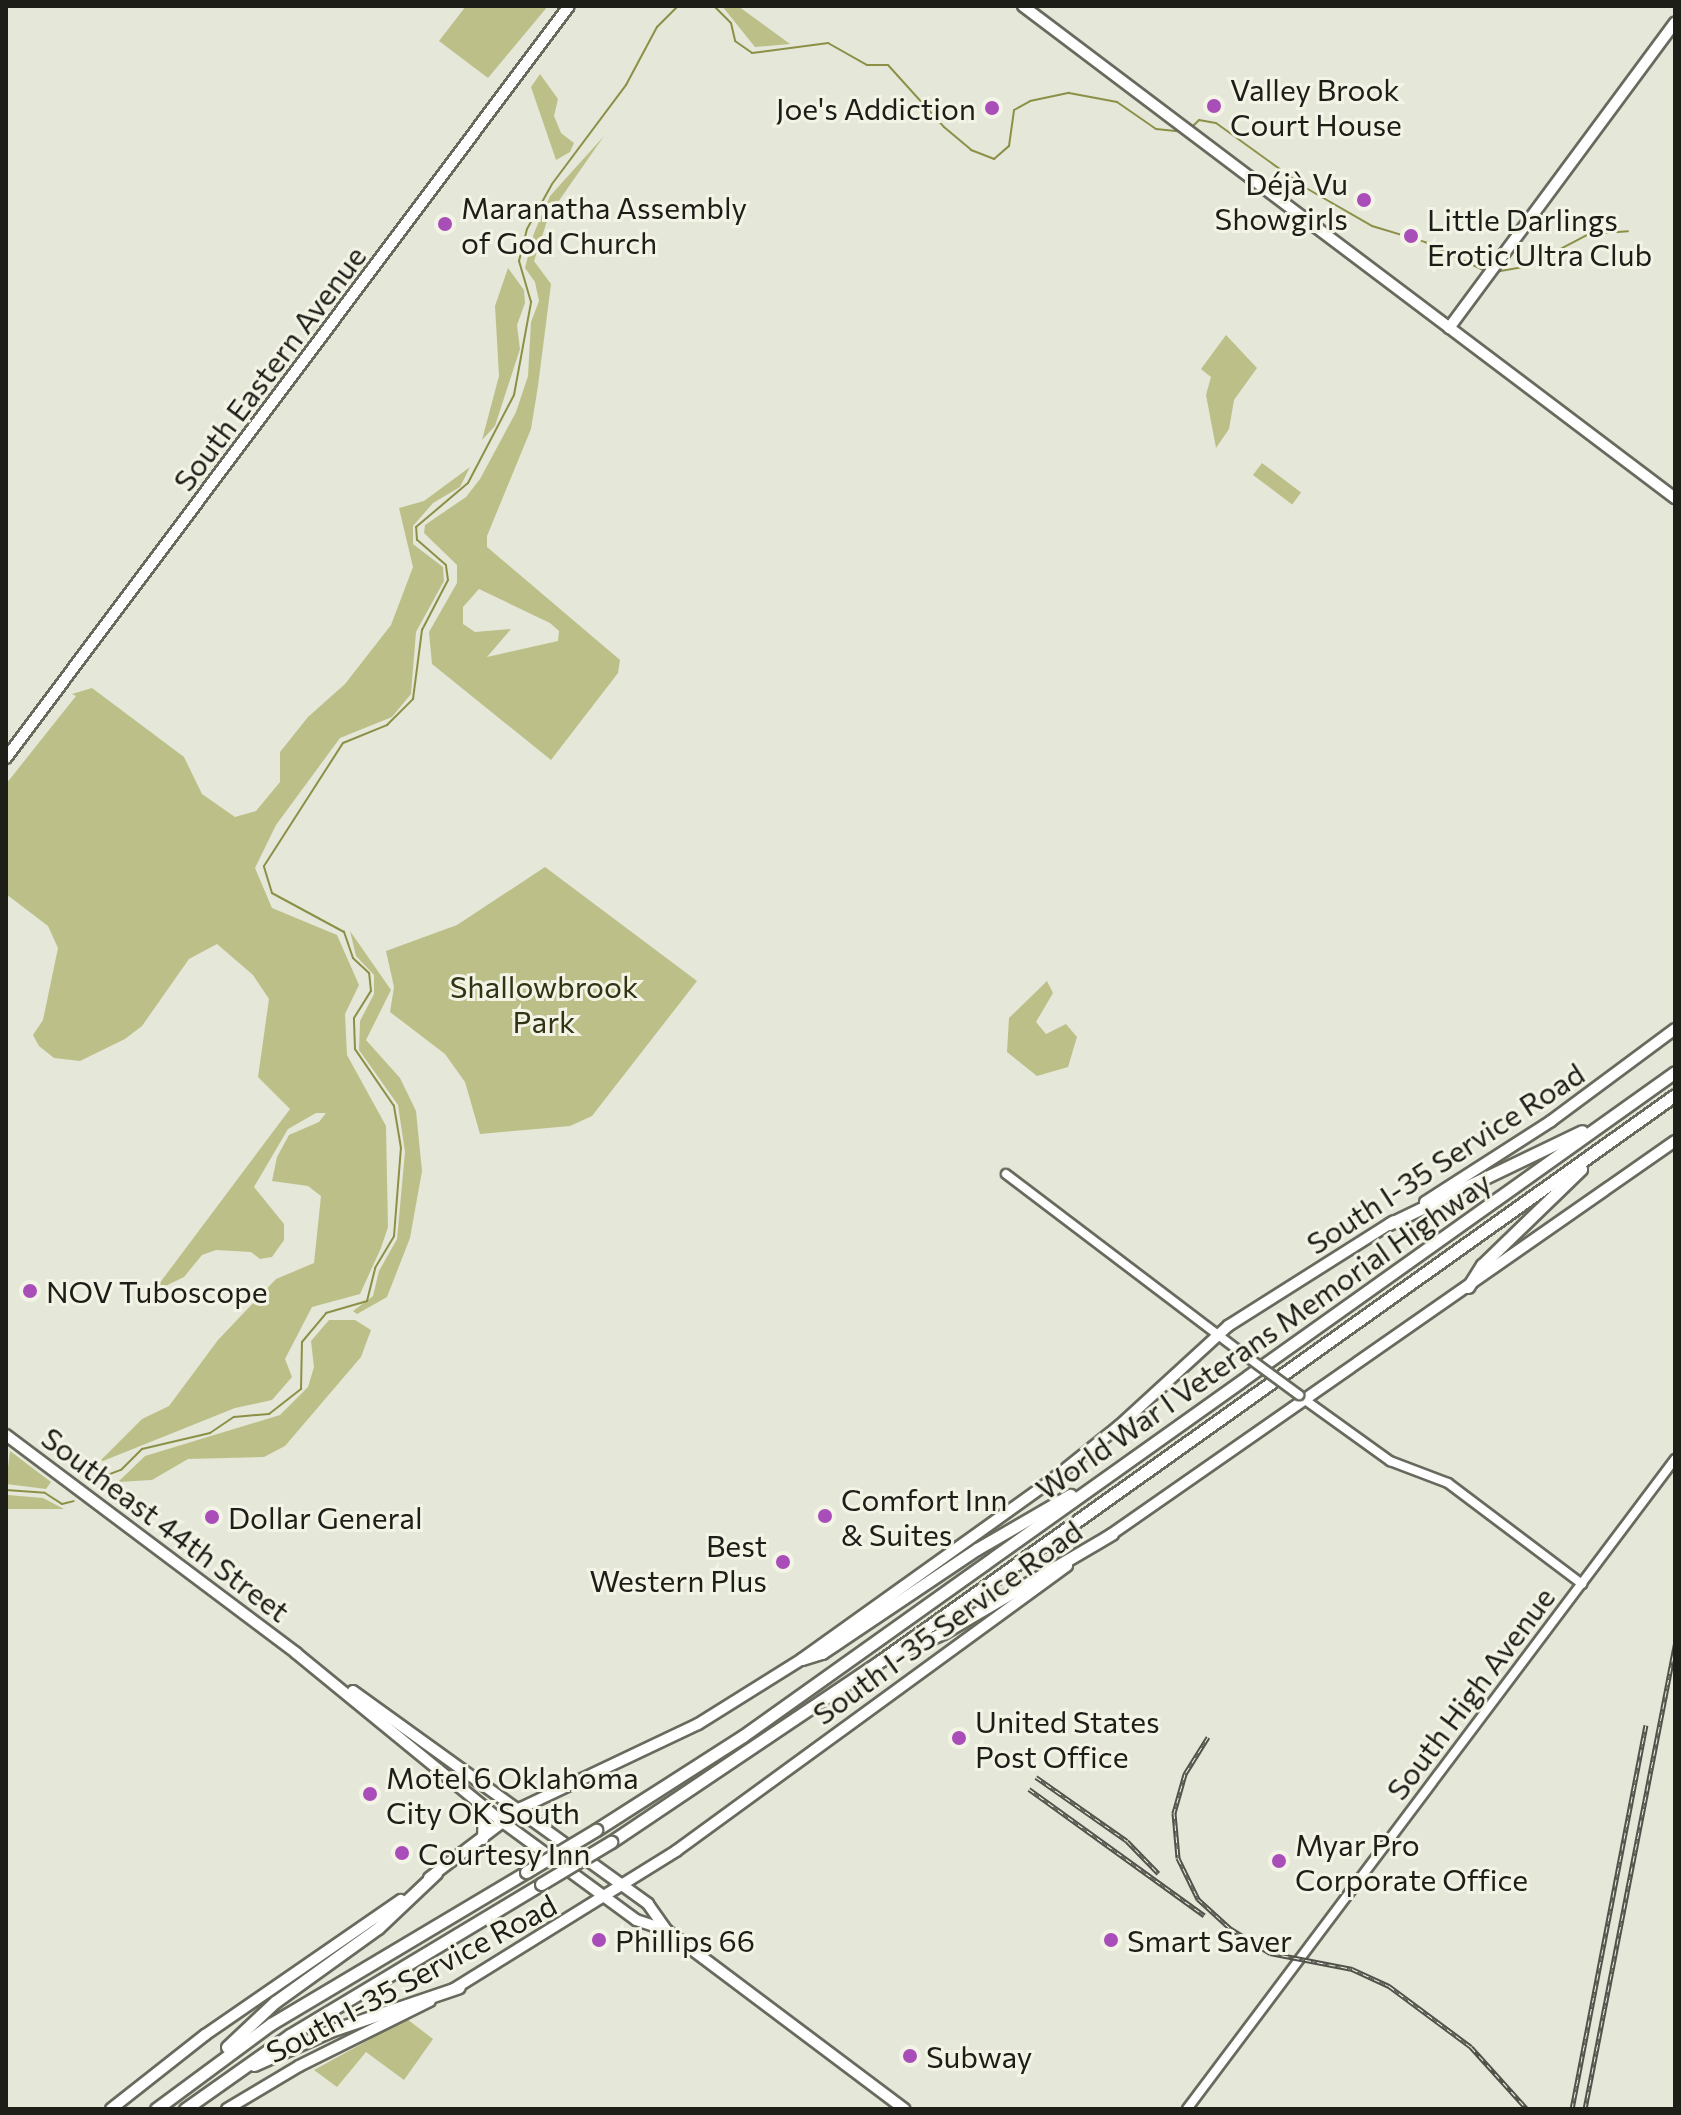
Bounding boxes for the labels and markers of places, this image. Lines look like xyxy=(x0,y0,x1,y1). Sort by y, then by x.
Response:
place label: Valley Brook Court House xyxy=(1230,71,1402,142)
place label: Joe's Addiction xyxy=(776,90,976,126)
marker: Valley Brook Court House xyxy=(1205,97,1223,115)
marker: Joe's Addiction xyxy=(983,99,1001,117)
place label: Déjà Vu Showgirls xyxy=(1215,165,1348,236)
place label: Maranatha Assembly of God Church xyxy=(461,189,747,260)
marker: Déjà Vu Showgirls xyxy=(1355,191,1373,209)
place label: Little Darlings Erotic Ultra Club xyxy=(1427,201,1652,272)
marker: Maranatha Assembly of God Church xyxy=(436,215,454,233)
marker: Little Darlings Erotic Ultra Club xyxy=(1402,227,1420,245)
place label: NOV Tuboscope xyxy=(46,1273,268,1309)
marker: NOV Tuboscope xyxy=(21,1282,39,1300)
place label: Comfort Inn & Suites xyxy=(841,1481,1007,1552)
place label: Dollar General xyxy=(228,1499,423,1535)
marker: Comfort Inn & Suites xyxy=(816,1507,834,1525)
marker: Dollar General xyxy=(203,1508,221,1526)
place label: Best Western Plus xyxy=(589,1527,767,1598)
marker: Best Western Plus xyxy=(774,1553,792,1571)
place label: United States Post Office xyxy=(975,1703,1160,1774)
marker: United States Post Office xyxy=(950,1729,968,1747)
place label: Motel 6 Oklahoma City OK South xyxy=(386,1759,639,1830)
marker: Motel 6 Oklahoma City OK South xyxy=(361,1785,379,1803)
place label: Myar Pro Corporate Office xyxy=(1295,1826,1528,1896)
place label: Courtesy Inn xyxy=(418,1835,591,1871)
marker: Courtesy Inn xyxy=(393,1844,411,1862)
marker: Myar Pro Corporate Office xyxy=(1270,1852,1288,1870)
place label: Phillips 66 xyxy=(615,1922,755,1958)
place label: Smart Saver xyxy=(1127,1922,1292,1958)
marker: Phillips 66 xyxy=(590,1931,608,1949)
marker: Smart Saver xyxy=(1102,1931,1120,1949)
place label: Subway xyxy=(926,2038,1032,2074)
marker: Subway xyxy=(901,2047,919,2065)

